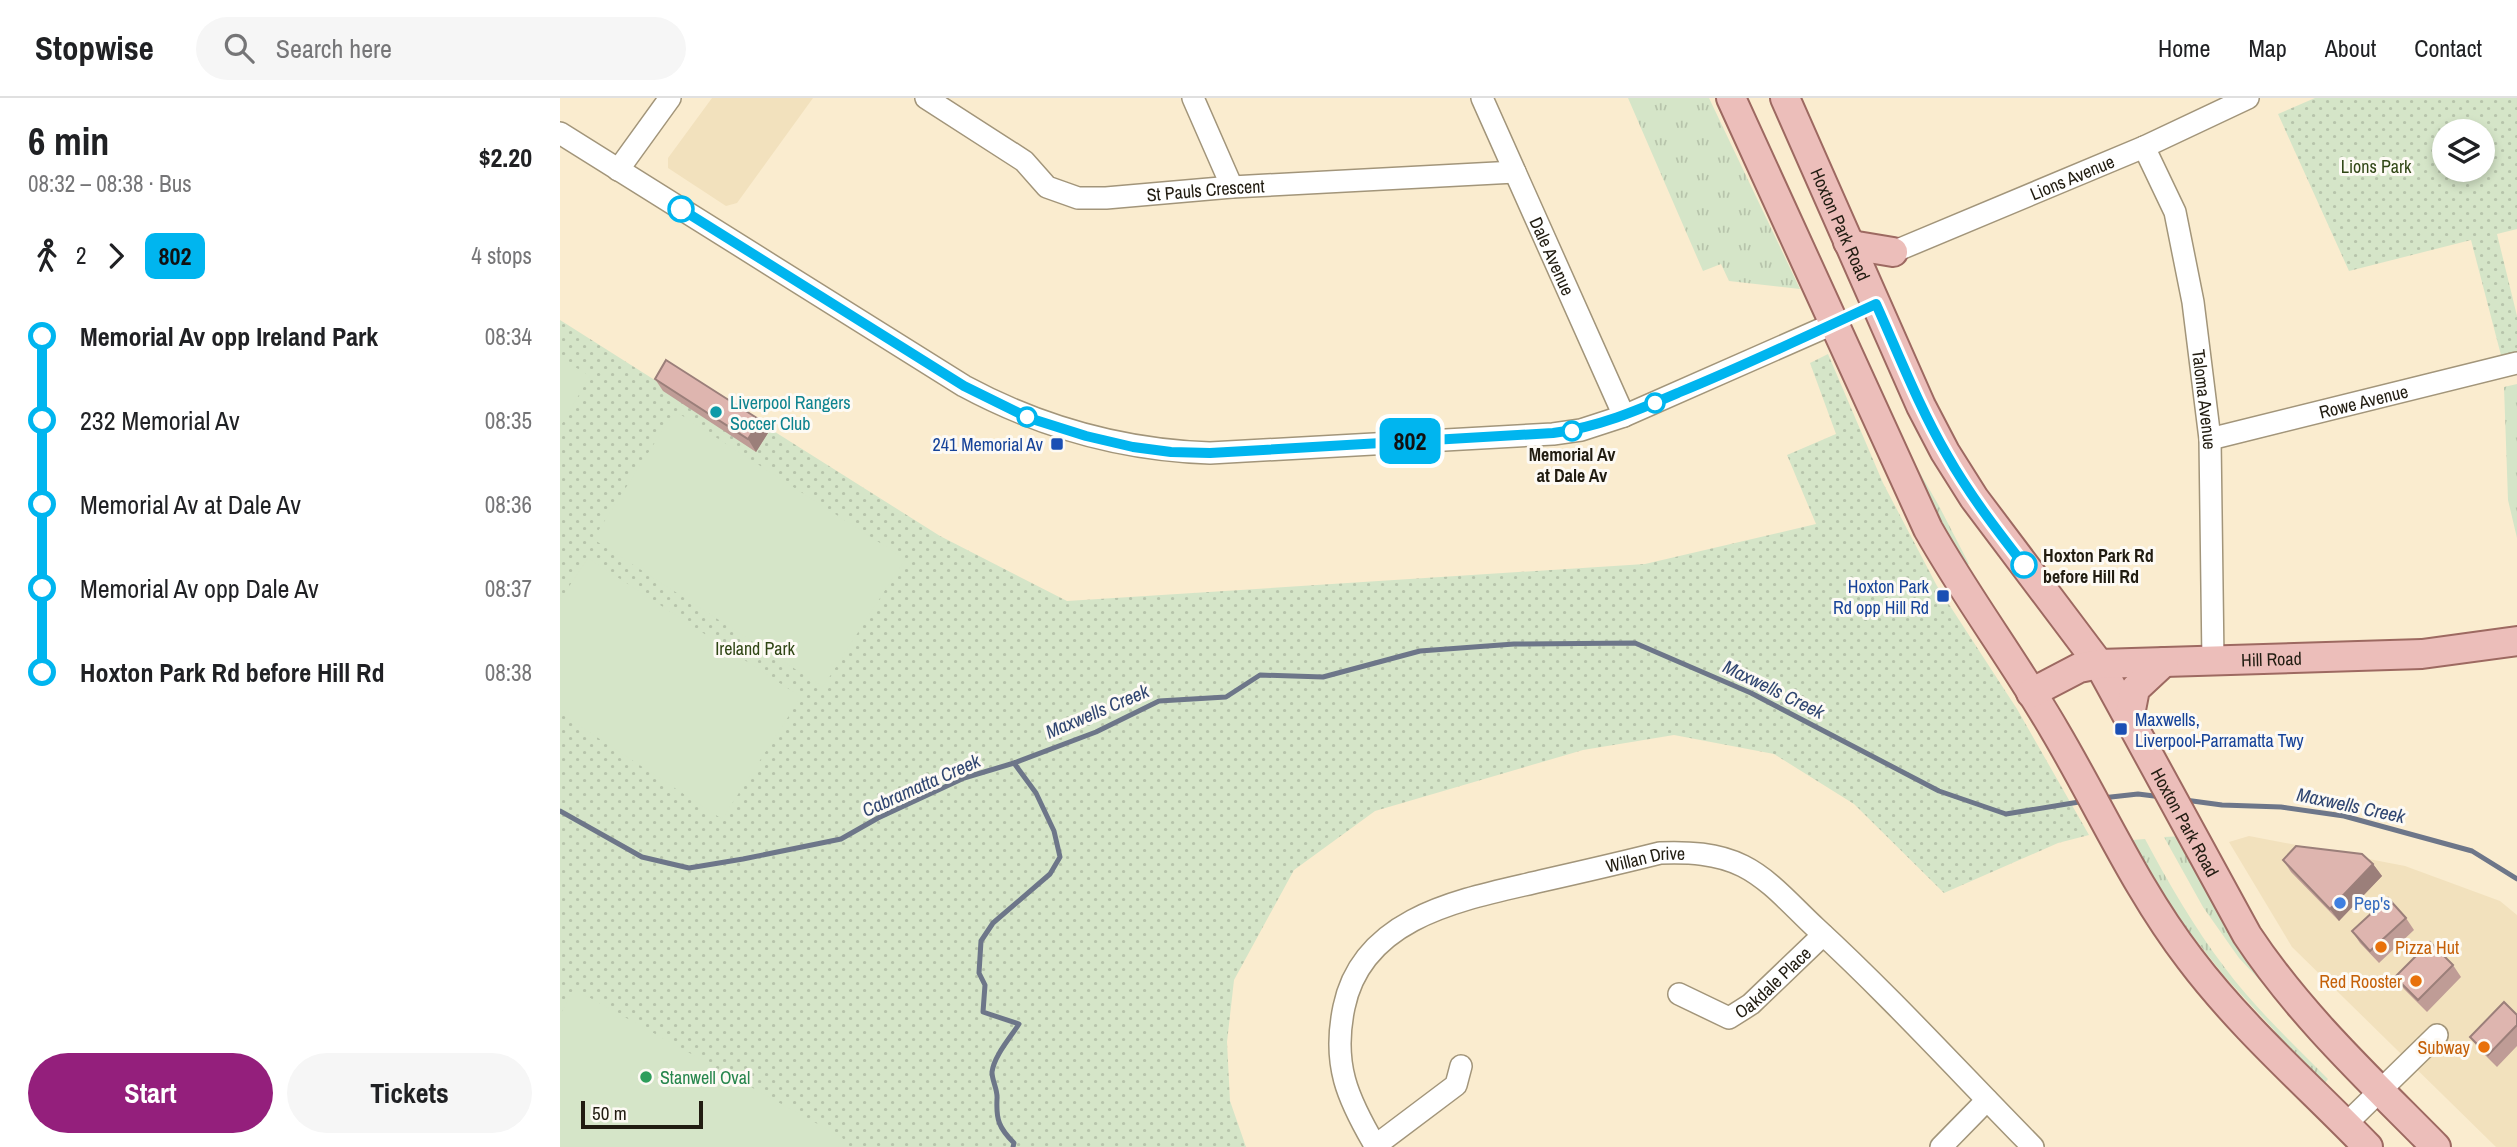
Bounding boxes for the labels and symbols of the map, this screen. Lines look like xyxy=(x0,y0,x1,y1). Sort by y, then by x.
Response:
street label: Lions Avenue xyxy=(2026,148,2118,206)
park label: Lions Park xyxy=(2341,154,2412,179)
street label: Hoxton Park Road xyxy=(1805,164,1877,285)
street label: St Pauls Crescent xyxy=(1146,173,1265,207)
unlabelled marker xyxy=(668,196,694,222)
street label: Dale Avenue xyxy=(1524,213,1581,299)
street label: Taloma Avenue xyxy=(2186,348,2223,450)
street label: Rowe Avenue xyxy=(2316,378,2411,424)
place label: Liverpool Rangers Soccer Club xyxy=(730,390,851,436)
unlabelled marker xyxy=(1645,393,1665,413)
marker: Liverpool Rangers Soccer Club xyxy=(708,404,724,420)
unlabelled marker xyxy=(1017,407,1037,427)
line badge: 802 xyxy=(1370,418,1450,464)
marker: Memorial Av at Dale Av xyxy=(1562,421,1582,441)
place label: 241 Memorial Av xyxy=(932,432,1044,457)
marker: 241 Memorial Av xyxy=(1049,436,1065,452)
place label: Memorial Av at Dale Av xyxy=(1529,442,1616,488)
place label: Hoxton Park Rd before Hill Rd xyxy=(2043,543,2154,589)
marker: Hoxton Park Rd before Hill Rd xyxy=(2011,552,2037,578)
place label: Hoxton Park Rd opp Hill Rd xyxy=(1833,574,1930,620)
marker: Hoxton Park Rd opp Hill Rd xyxy=(1935,588,1951,604)
park label: Ireland Park xyxy=(715,636,795,661)
street label: Hill Road xyxy=(2241,645,2302,672)
water label: Maxwells Creek xyxy=(1719,653,1830,725)
water label: Maxwells Creek xyxy=(1041,677,1154,744)
place label: Maxwells, Liverpool-Parramatta Twy xyxy=(2135,707,2304,753)
marker: Maxwells, Liverpool-Parramatta Twy xyxy=(2113,721,2129,737)
water label: Cabramatta Creek xyxy=(858,747,986,823)
street label: Hoxton Park Road xyxy=(2145,763,2225,881)
water label: Maxwells Creek xyxy=(2295,781,2409,829)
street label: Willan Drive xyxy=(1603,840,1685,878)
place label: Pep's xyxy=(2354,891,2390,916)
marker: Pep's xyxy=(2332,895,2348,911)
place label: Pizza Hut xyxy=(2395,935,2459,960)
marker: Pizza Hut xyxy=(2373,939,2389,955)
street label: Oakdale Place xyxy=(1729,941,1816,1024)
place label: Red Rooster xyxy=(2319,969,2402,994)
marker: Red Rooster xyxy=(2408,973,2424,989)
place label: Subway xyxy=(2417,1035,2471,1060)
marker: Subway xyxy=(2476,1039,2492,1055)
place label: Stanwell Oval xyxy=(660,1065,750,1090)
marker: Stanwell Oval xyxy=(638,1069,654,1085)
scale bar xyxy=(581,1098,704,1130)

